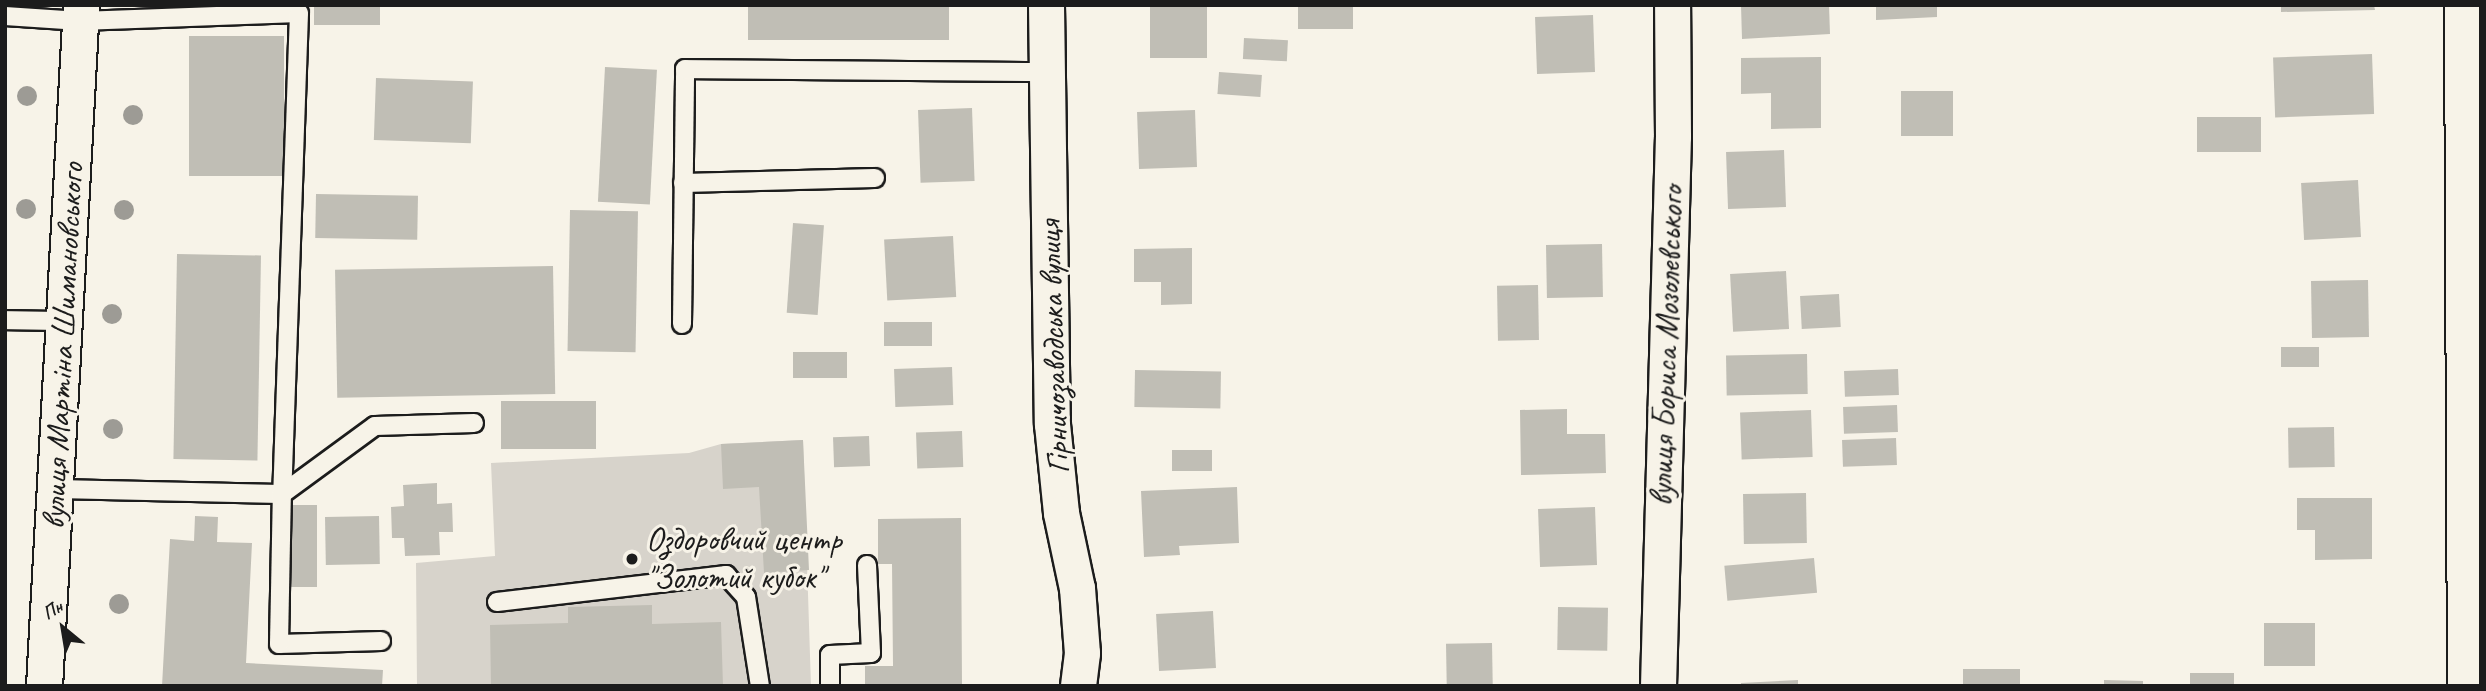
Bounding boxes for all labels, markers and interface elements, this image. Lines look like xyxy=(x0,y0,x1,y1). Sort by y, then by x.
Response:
street label: вулиця Мартіна Шимановського xyxy=(34,165,92,527)
street label: вулиця Бориса Мозолевського xyxy=(1642,187,1692,505)
street label: Гірничозаводська вулиця xyxy=(1030,218,1078,476)
place label: Оздоровчий центр "Золотий кубок" xyxy=(646,520,842,598)
marker: Оздоровчий центр "Золотий кубок" xyxy=(624,551,640,567)
north arrow xyxy=(28,593,98,663)
text: Пн xyxy=(38,594,67,625)

